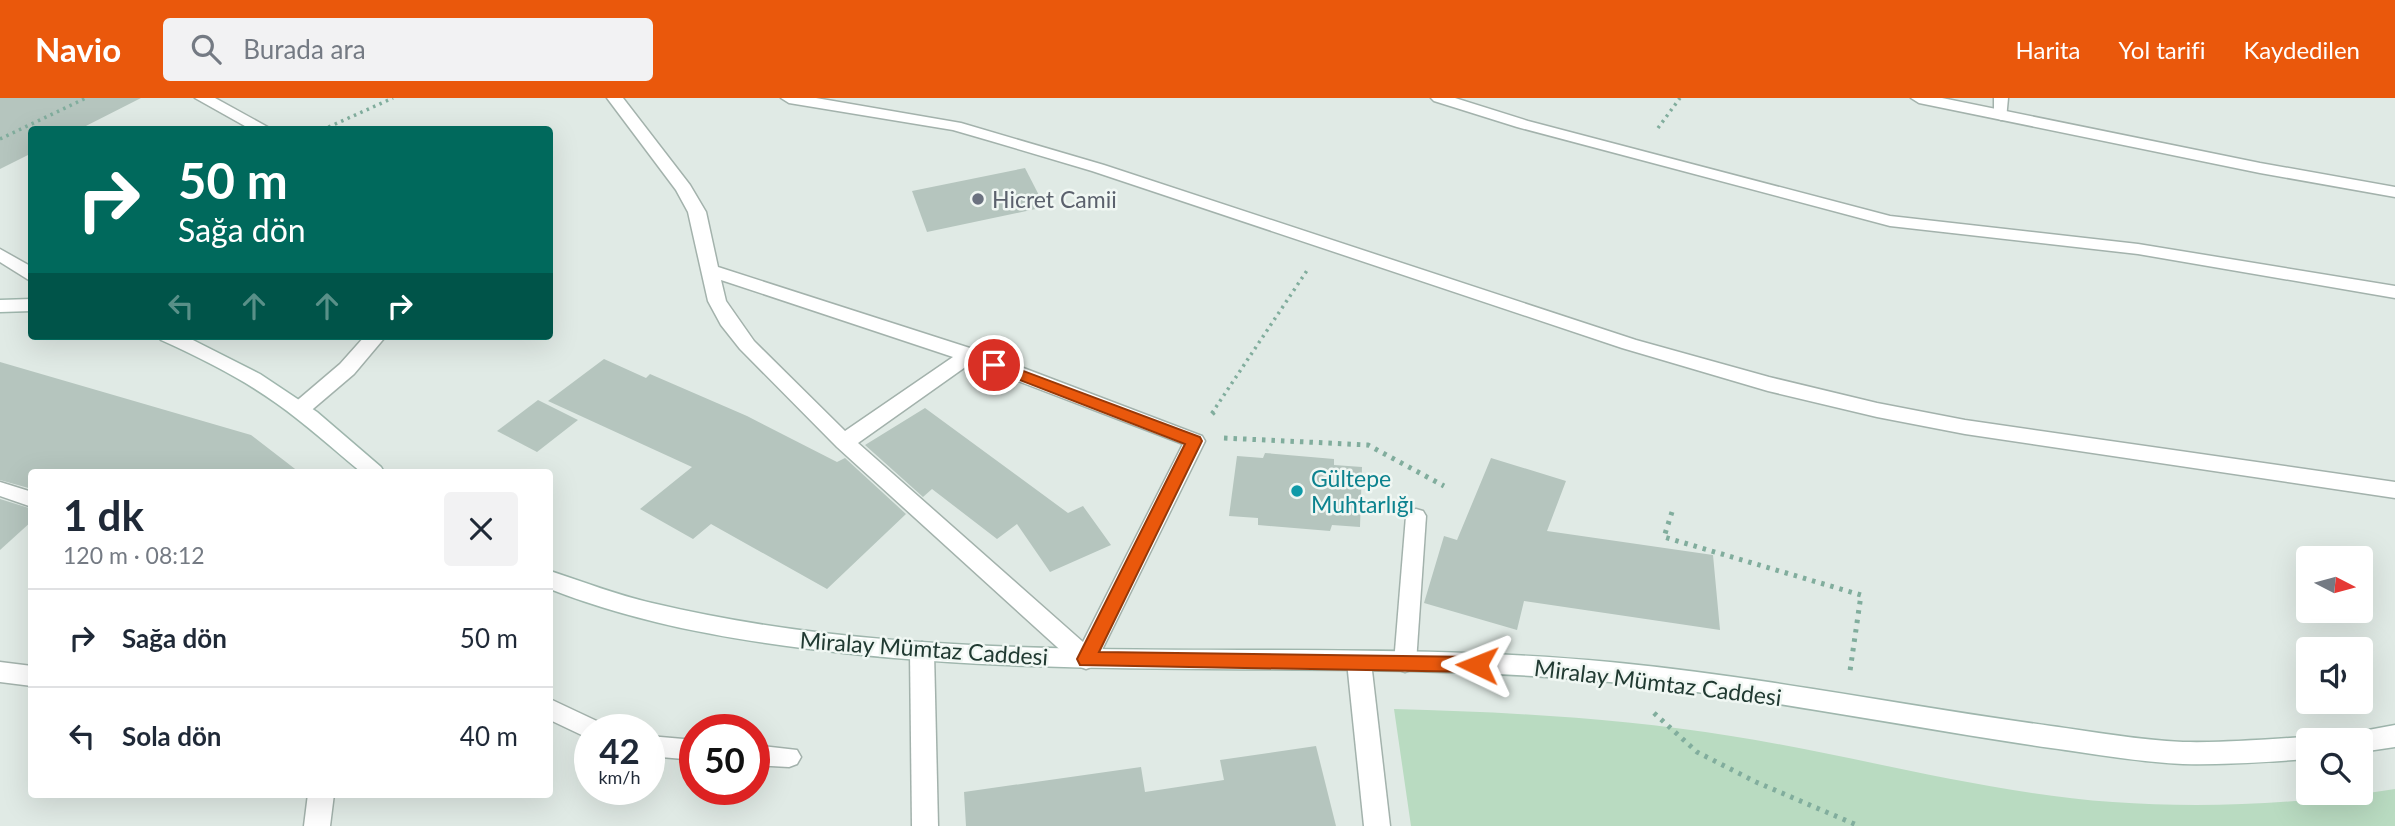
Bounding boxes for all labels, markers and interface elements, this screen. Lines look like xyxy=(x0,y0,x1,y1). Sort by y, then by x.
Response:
search box xyxy=(163,18,653,81)
text: Navio xyxy=(35,29,121,69)
icon: search xyxy=(187,30,225,68)
text: Burada ara xyxy=(243,33,366,65)
text: Harita xyxy=(2016,35,2080,64)
text: Yol tarifi xyxy=(2118,35,2205,64)
text: Kaydedilen xyxy=(2243,35,2360,64)
text: 50 m xyxy=(178,151,288,209)
icon: right xyxy=(63,154,154,245)
place label: Hicret Camii xyxy=(992,185,1117,213)
marker: Hicret Camii xyxy=(970,191,986,207)
text: Sağa dön xyxy=(178,210,306,249)
icon: left xyxy=(162,287,200,325)
icon: ahead xyxy=(235,287,273,325)
icon: ahead xyxy=(308,287,346,325)
icon: right xyxy=(381,287,419,325)
pin xyxy=(964,335,1024,395)
icon: arrive xyxy=(975,346,1013,384)
place label: Gültepe Muhtarlığı xyxy=(1311,464,1414,518)
marker: Gültepe Muhtarlığı xyxy=(1289,483,1305,499)
text: 1 dk xyxy=(63,490,144,540)
button: close xyxy=(444,492,518,566)
text: 120 m · 08:12 xyxy=(63,541,205,569)
north arrow xyxy=(2296,546,2373,623)
map controls xyxy=(2296,546,2373,805)
icon: right xyxy=(63,619,101,657)
text: Sağa dön xyxy=(122,622,227,654)
text: 50 m xyxy=(460,622,518,654)
street label: Miralay Mümtaz Caddesi xyxy=(799,625,1049,671)
position arrow xyxy=(1440,628,1514,702)
button: sound xyxy=(2296,637,2373,714)
street label: Miralay Mümtaz Caddesi xyxy=(1533,653,1783,711)
speed limit sign: 50 xyxy=(679,714,770,805)
icon: left xyxy=(63,717,101,755)
text: Sola dön xyxy=(122,720,222,752)
text: 40 m xyxy=(460,720,518,752)
button: search xyxy=(2296,728,2373,805)
text: 42 xyxy=(599,729,640,771)
text: km/h xyxy=(598,766,641,788)

